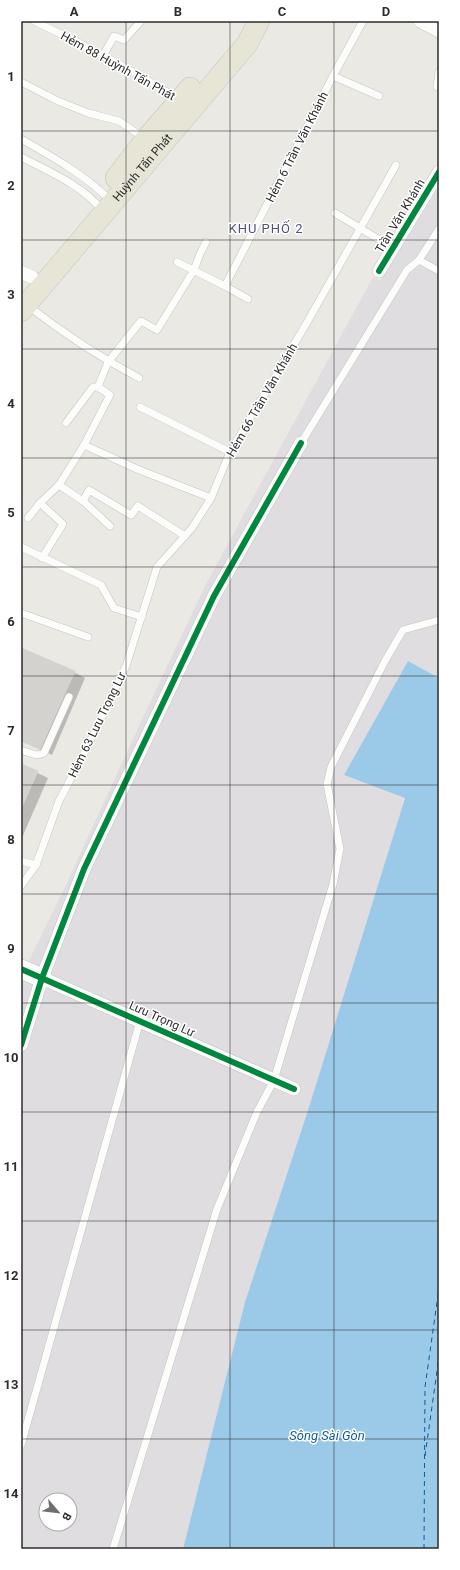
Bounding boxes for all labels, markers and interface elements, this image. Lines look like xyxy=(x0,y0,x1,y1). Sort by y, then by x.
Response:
text: A xyxy=(70,4,79,19)
text: B xyxy=(174,4,182,19)
text: C xyxy=(278,4,287,19)
text: D xyxy=(382,4,390,19)
street label: Hẻm 88 Huỳnh Tấn Phát xyxy=(58,29,178,103)
text: 1 xyxy=(7,69,15,84)
street label: Hẻm 6 Trần Văn Khánh xyxy=(263,89,331,205)
street label: Huỳnh Tấn Phát xyxy=(110,131,175,204)
street label: Trần Văn Khánh xyxy=(372,176,428,256)
text: 2 xyxy=(7,178,15,193)
district label: KHU PHỐ 2 xyxy=(228,220,304,236)
text: 3 xyxy=(7,287,15,302)
street label: Hẻm 66 Trần Văn Khánh xyxy=(224,341,300,459)
text: 4 xyxy=(7,396,15,411)
text: 5 xyxy=(7,505,15,520)
text: 6 xyxy=(7,614,15,629)
street label: Hẻm 63 Lưu Trọng Lư xyxy=(65,670,129,780)
text: 7 xyxy=(7,723,15,738)
text: 8 xyxy=(7,832,15,847)
text: 9 xyxy=(7,941,15,956)
street label: Lưu Trọng Lư xyxy=(127,998,198,1040)
text: 10 xyxy=(4,1050,18,1065)
text: 11 xyxy=(4,1159,18,1174)
text: 12 xyxy=(4,1268,18,1283)
text: 13 xyxy=(4,1377,18,1392)
water label: Sông Sài Gòn xyxy=(289,1428,365,1443)
text: 14 xyxy=(4,1486,19,1501)
north arrow xyxy=(38,1492,78,1532)
text: B xyxy=(59,1510,74,1523)

